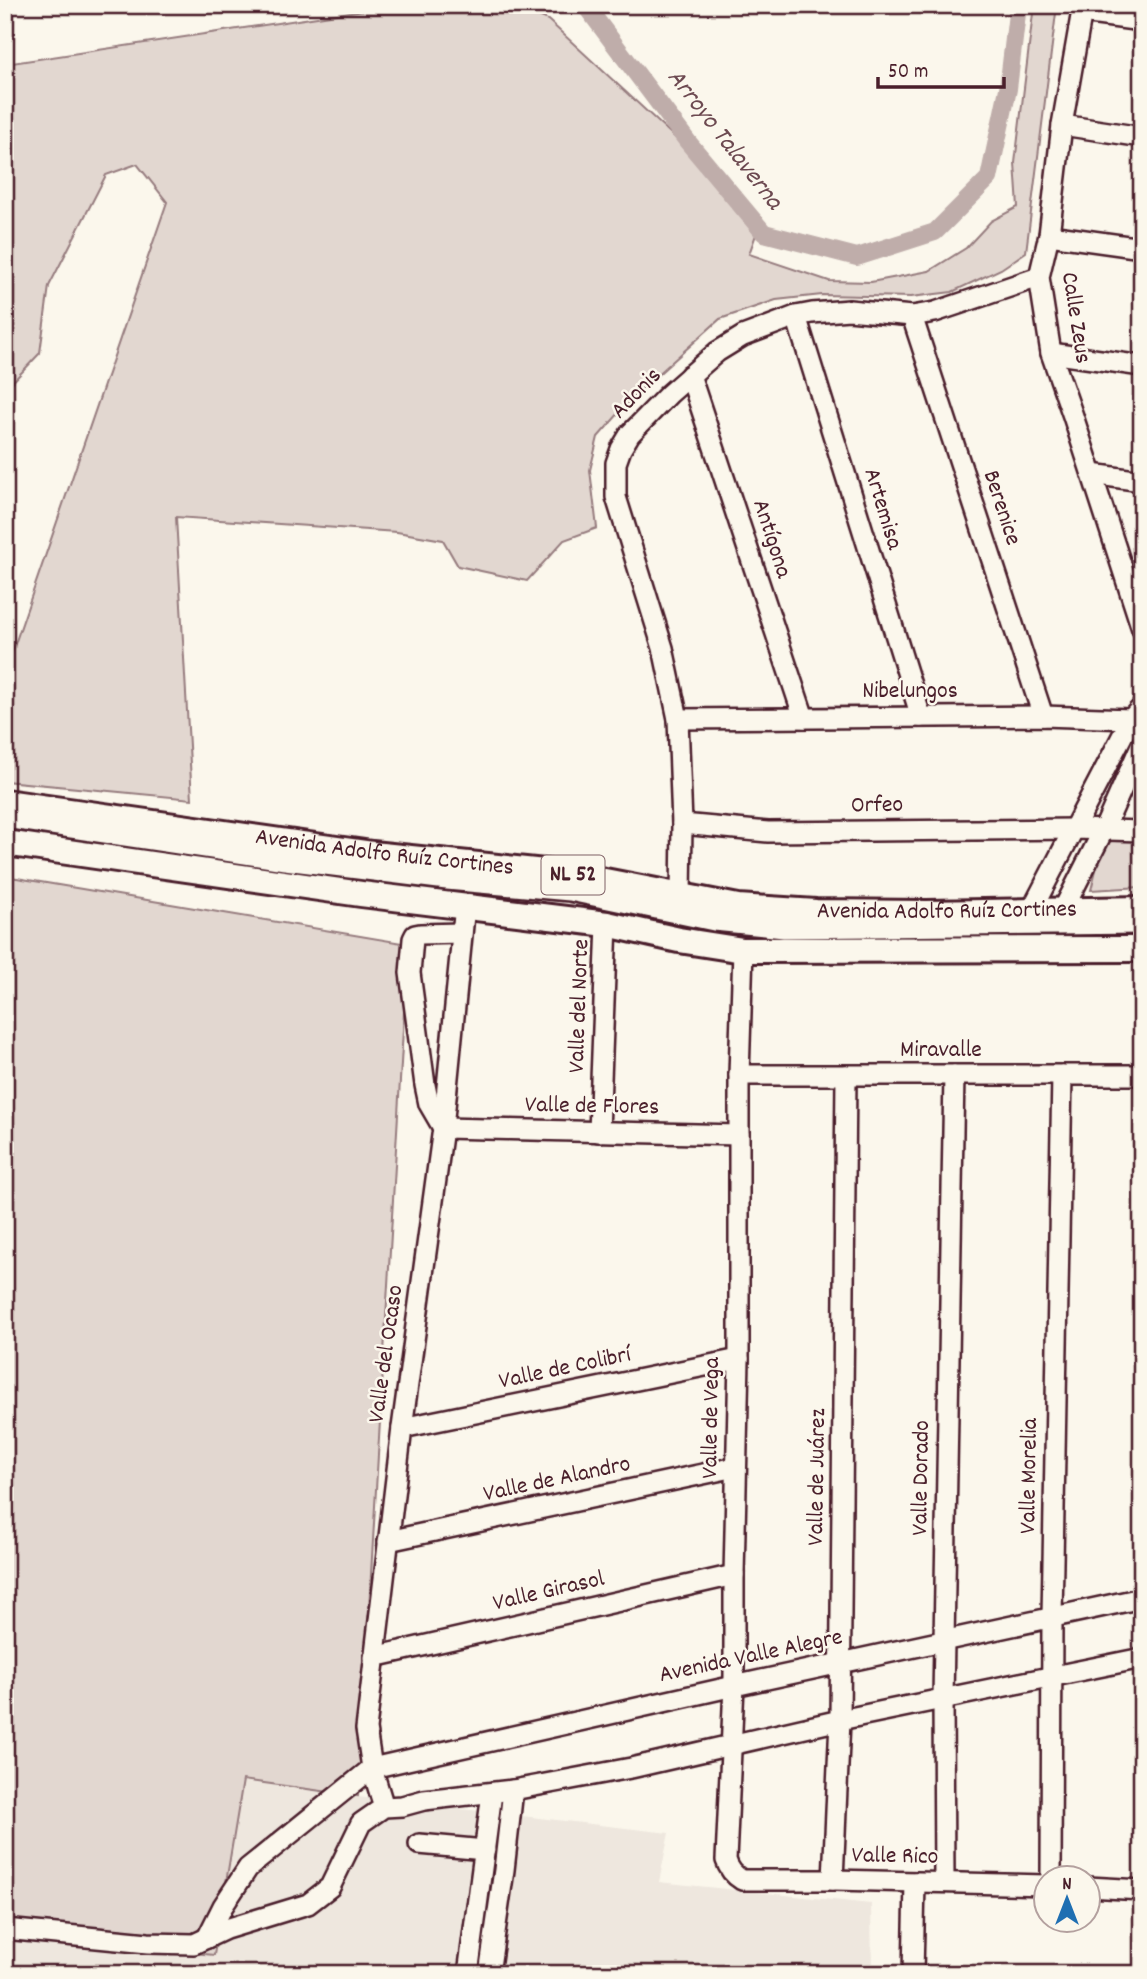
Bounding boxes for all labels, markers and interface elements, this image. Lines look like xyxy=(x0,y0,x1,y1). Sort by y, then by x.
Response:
scale bar xyxy=(878,46,1004,90)
text: 50 m xyxy=(888,58,928,88)
water label: Arroyo Talaverna xyxy=(657,62,792,220)
street label: Calle Zeus xyxy=(1051,270,1099,366)
street label: Adonis xyxy=(604,360,670,428)
street label: Artemisa xyxy=(854,464,911,555)
street label: Berenice xyxy=(973,466,1029,550)
street label: Antígona xyxy=(742,495,800,583)
street label: Nibelungos xyxy=(862,675,958,709)
street label: Orfeo xyxy=(851,789,903,823)
street label: Avenida Adolfo Ruíz Cortines xyxy=(253,821,515,886)
road number: NL 52 xyxy=(542,856,604,894)
street label: Avenida Adolfo Ruíz Cortines xyxy=(817,893,1077,930)
street label: Valle del Norte xyxy=(561,938,599,1074)
street label: Miravalle xyxy=(900,1034,982,1068)
street label: Valle de Flores xyxy=(525,1089,659,1125)
street label: Valle del Ocaso xyxy=(361,1283,413,1425)
street label: Valle de Colibrí xyxy=(496,1338,636,1400)
street label: Valle de Vega xyxy=(694,1356,730,1479)
street label: Valle de Juárez xyxy=(800,1408,836,1546)
street label: Valle Morelia xyxy=(1012,1417,1048,1534)
street label: Valle Dorado xyxy=(904,1420,940,1536)
street label: Valle de Alandro xyxy=(480,1448,634,1512)
street label: Valle Girasol xyxy=(490,1563,608,1621)
street label: Avenida Valle Alegre xyxy=(656,1621,846,1693)
street label: Valle Rico xyxy=(851,1839,939,1875)
north arrow xyxy=(1032,1864,1102,1934)
text: N xyxy=(1062,1872,1072,1899)

